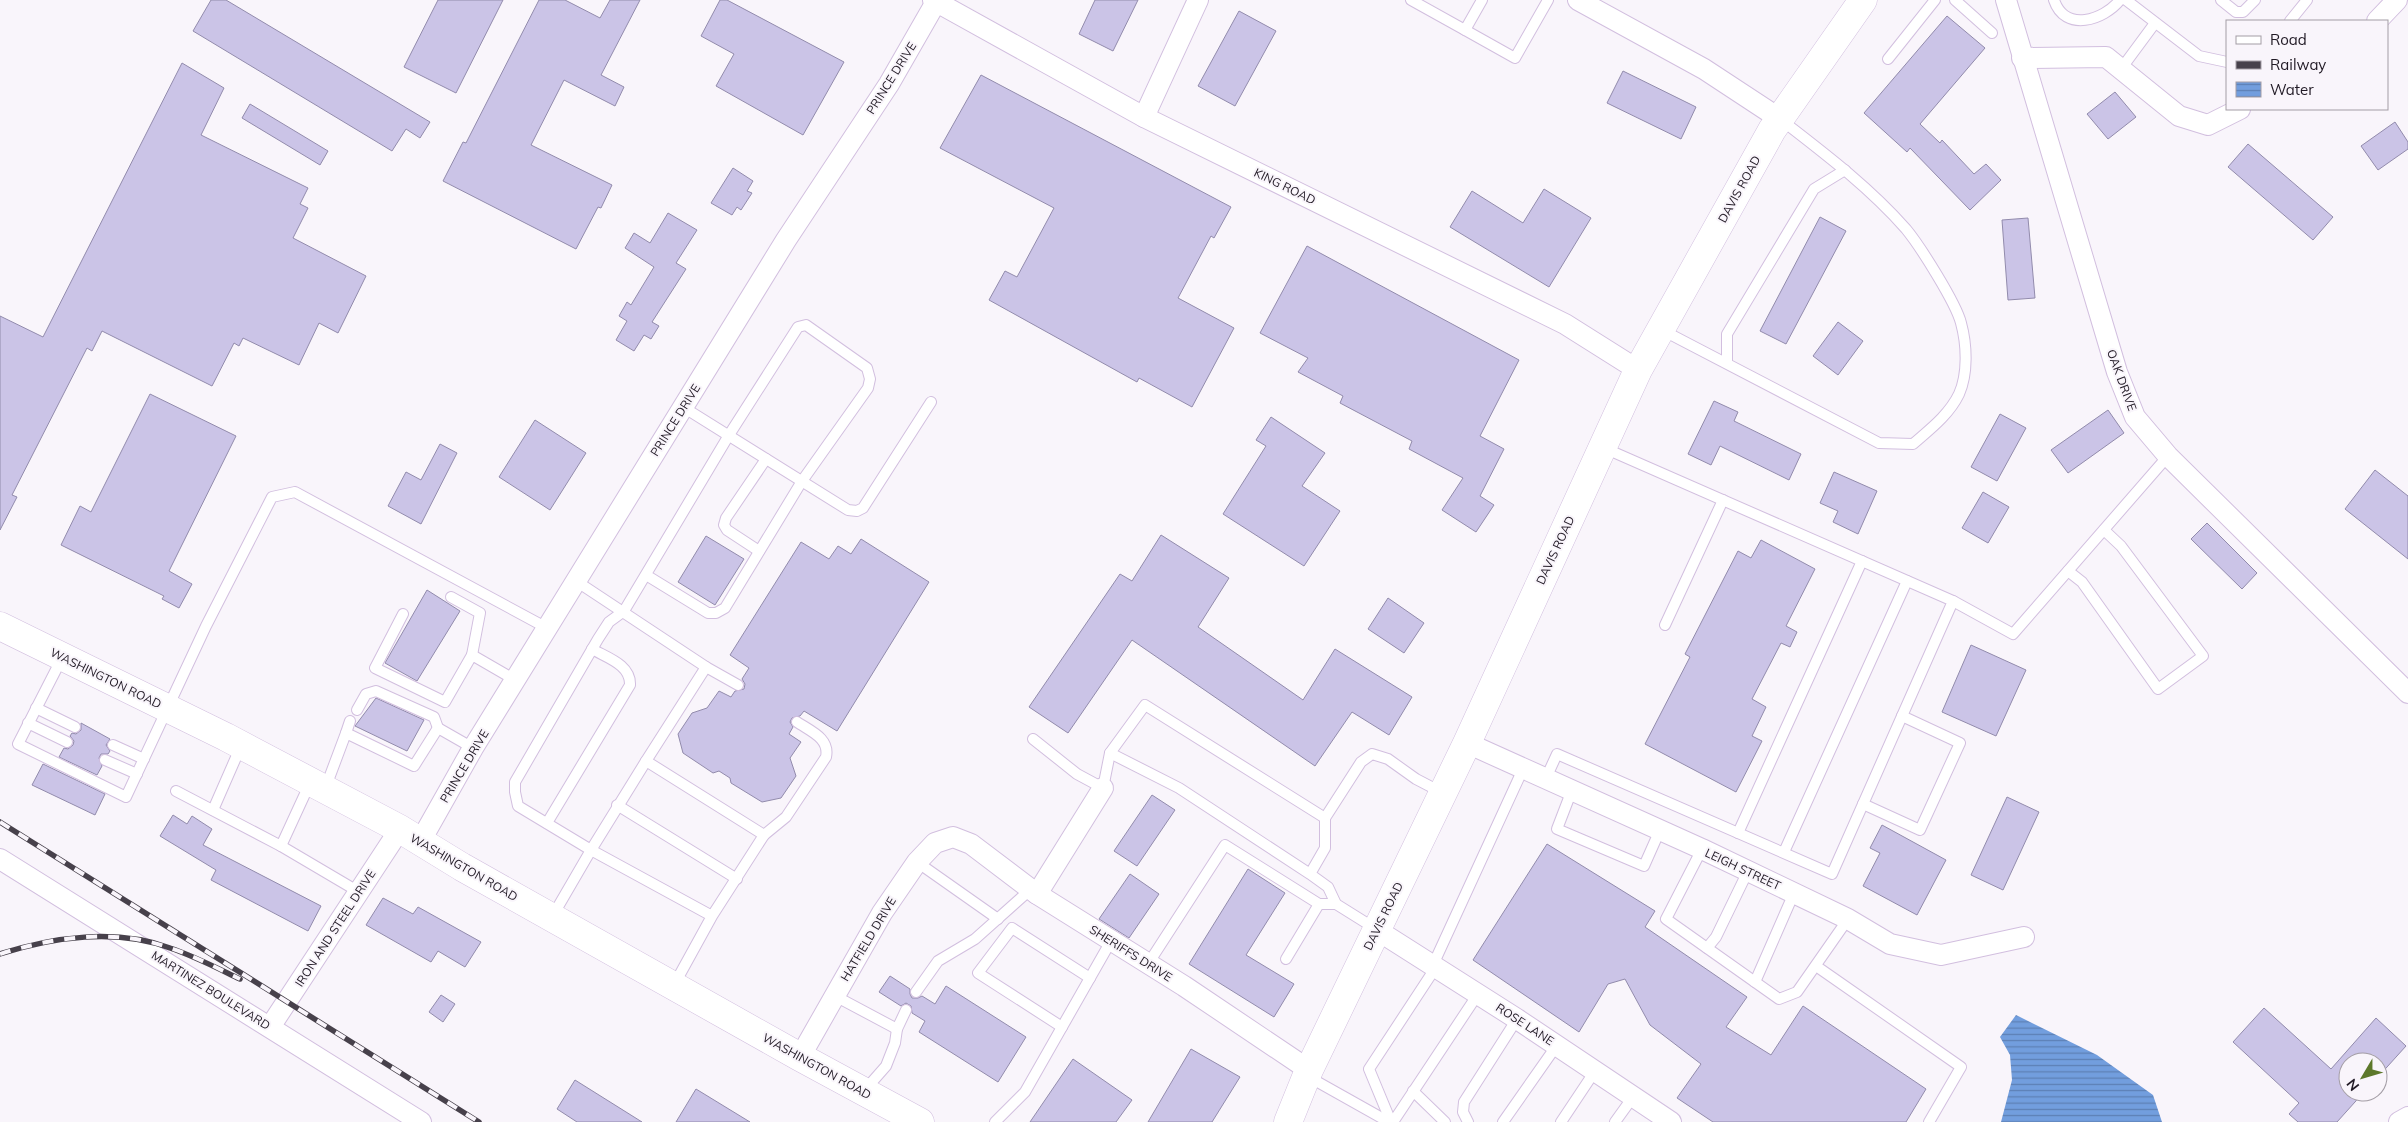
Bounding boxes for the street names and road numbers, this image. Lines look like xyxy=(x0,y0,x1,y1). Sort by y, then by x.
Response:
street label: PRINCE DRIVE xyxy=(863,39,919,117)
street label: DAVIS ROAD xyxy=(1714,153,1764,225)
street label: KING ROAD xyxy=(1252,165,1318,207)
street label: OAK DRIVE xyxy=(2104,347,2140,413)
street label: PRINCE DRIVE xyxy=(647,381,703,459)
street label: DAVIS ROAD xyxy=(1533,513,1577,587)
street label: WASHINGTON ROAD xyxy=(48,645,164,712)
street label: PRINCE DRIVE xyxy=(436,727,492,805)
street label: WASHINGTON ROAD xyxy=(407,830,521,904)
street label: LEIGH STREET xyxy=(1703,845,1784,893)
street label: IRON AND STEEL DRIVE xyxy=(291,867,379,989)
street label: DAVIS ROAD xyxy=(1360,879,1406,953)
street label: HATFIELD DRIVE xyxy=(837,894,899,984)
street label: SHERIFFS DRIVE xyxy=(1087,922,1175,984)
street label: MARTINEZ BOULEVARD xyxy=(149,947,273,1033)
street label: ROSE LANE xyxy=(1493,1000,1557,1048)
street label: WASHINGTON ROAD xyxy=(760,1030,874,1102)

